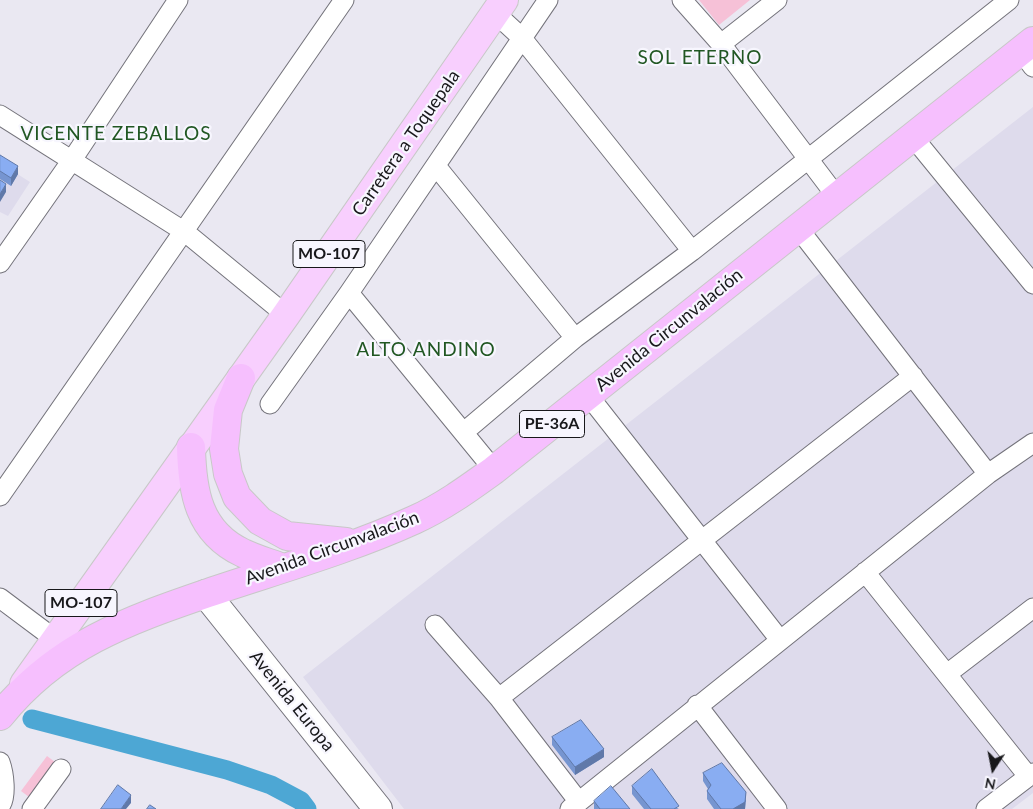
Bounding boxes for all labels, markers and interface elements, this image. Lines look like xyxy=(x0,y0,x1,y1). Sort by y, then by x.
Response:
district label: SOL ETERNO xyxy=(636,47,764,69)
street label: Carretera a Toquepala xyxy=(348,66,464,220)
district label: VICENTE ZEBALLOS xyxy=(18,123,214,145)
road number: MO-107 xyxy=(293,240,365,268)
street label: Avenida Circunvalación xyxy=(591,264,747,396)
district label: ALTO ANDINO xyxy=(355,339,497,361)
road number: PE-36A xyxy=(520,410,584,438)
street label: Avenida Circunvalación xyxy=(242,506,422,590)
road number: MO-107 xyxy=(45,590,117,616)
street label: Avenida Europa xyxy=(245,646,339,756)
north arrow xyxy=(968,744,1018,794)
text: N xyxy=(983,775,997,794)

